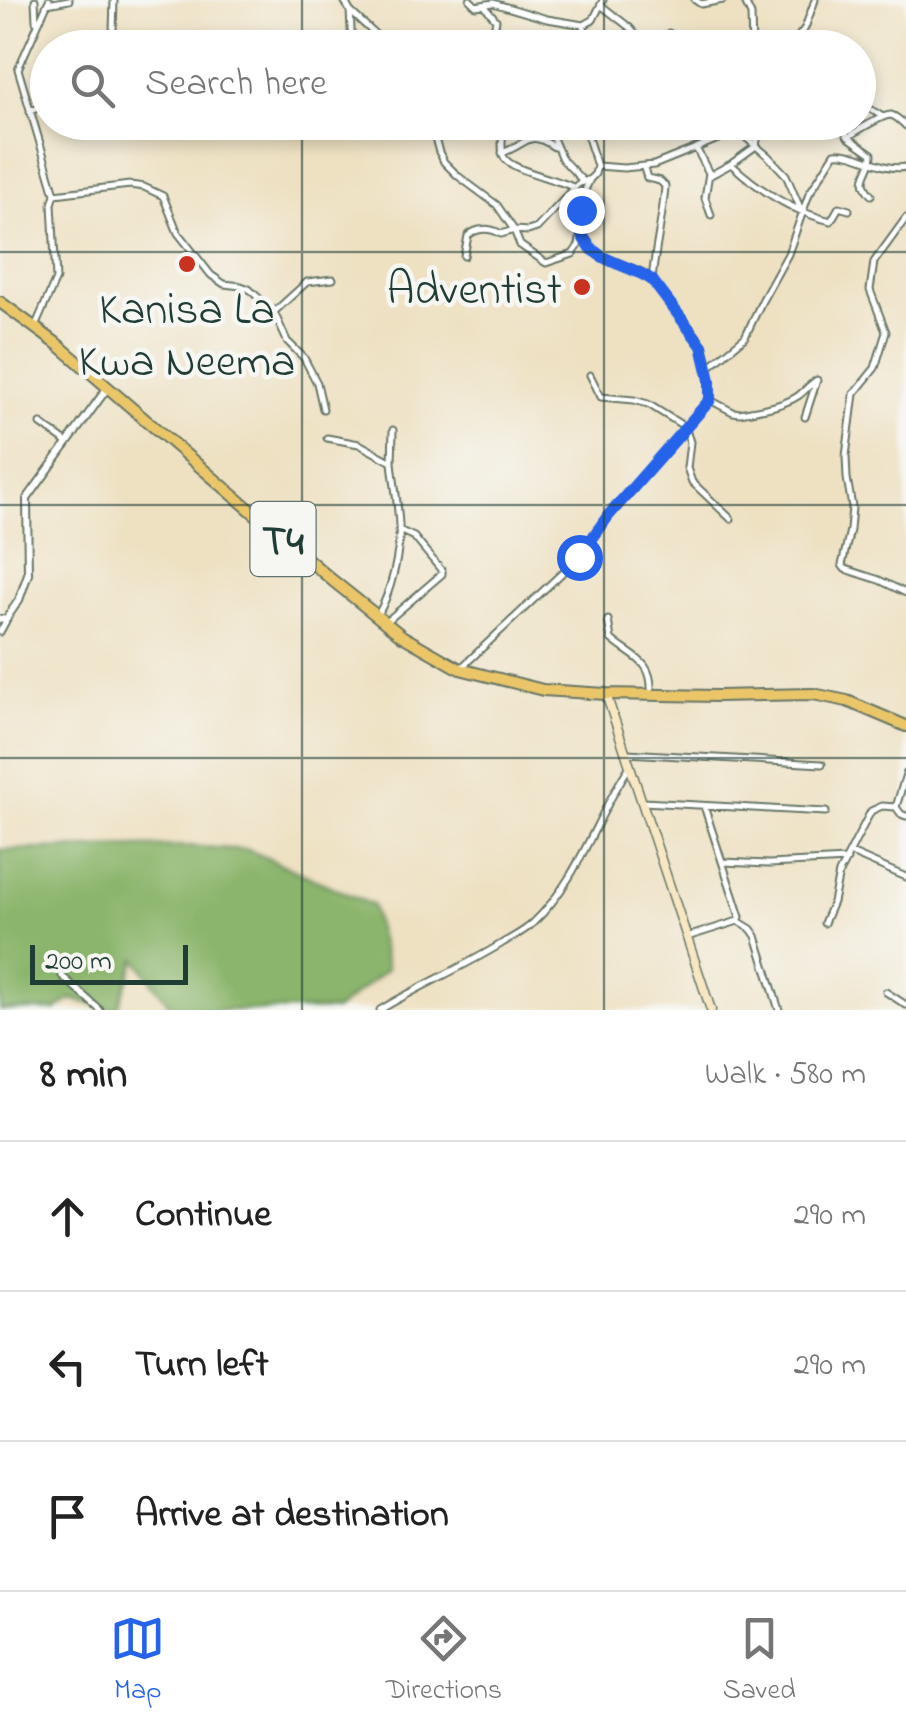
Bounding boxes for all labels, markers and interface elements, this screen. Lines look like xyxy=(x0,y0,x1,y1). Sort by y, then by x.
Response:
search box xyxy=(30,30,876,140)
text: Search here xyxy=(145,57,327,113)
icon: search xyxy=(65,58,120,113)
route end xyxy=(559,188,605,234)
marker: Kanisa La Kwa Neema xyxy=(176,253,198,275)
place label: Adventist xyxy=(387,259,562,325)
marker: Adventist xyxy=(571,276,593,298)
place label: Kanisa La Kwa Neema xyxy=(79,279,295,397)
road number: T4 xyxy=(250,502,316,576)
route start xyxy=(557,535,603,581)
scale bar xyxy=(30,940,188,984)
text: 200 m xyxy=(45,942,112,983)
text: 8 min xyxy=(40,1045,127,1106)
text: Walk · 580 m xyxy=(705,1052,866,1099)
text: Continue xyxy=(135,1188,271,1244)
icon: ahead xyxy=(40,1189,95,1244)
text: 290 m xyxy=(794,1193,866,1240)
text: Turn left xyxy=(135,1338,268,1394)
icon: left xyxy=(40,1339,95,1394)
text: 290 m xyxy=(794,1343,866,1390)
text: Arrive at destination xyxy=(135,1488,449,1544)
icon: arrive xyxy=(40,1489,95,1544)
tab: Map xyxy=(110,1611,165,1712)
tab: Directions xyxy=(386,1611,502,1712)
tab: Saved xyxy=(723,1611,796,1712)

